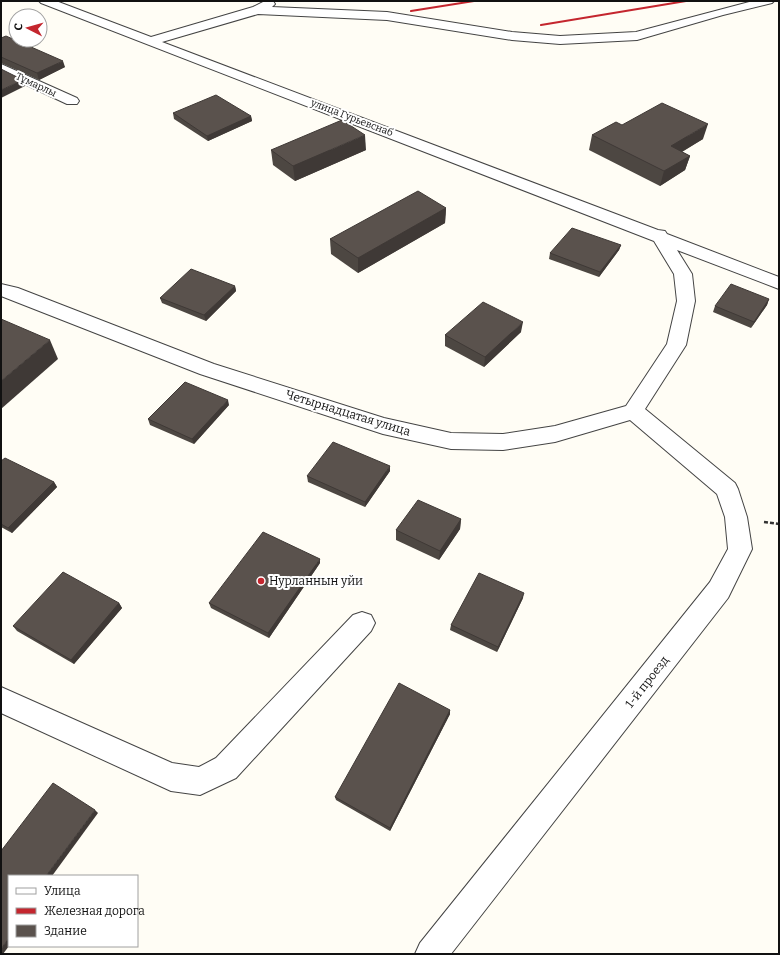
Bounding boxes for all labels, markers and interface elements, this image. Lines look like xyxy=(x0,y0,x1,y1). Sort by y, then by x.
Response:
north arrow xyxy=(8,8,48,48)
text: С xyxy=(12,23,25,31)
street label: Тұмарлы xyxy=(14,70,58,100)
street label: улица Гурьевснаб xyxy=(308,95,395,139)
street label: Четырнадцатая улица xyxy=(284,387,413,439)
place label: Нурланнын уйи xyxy=(269,574,363,588)
marker: Нурланнын уйи xyxy=(256,576,266,586)
street label: 1-й проезд xyxy=(622,653,672,711)
legend xyxy=(8,875,138,947)
text: Улица xyxy=(44,884,81,898)
text: Железная дорога xyxy=(44,904,145,918)
text: Здание xyxy=(44,924,87,938)

